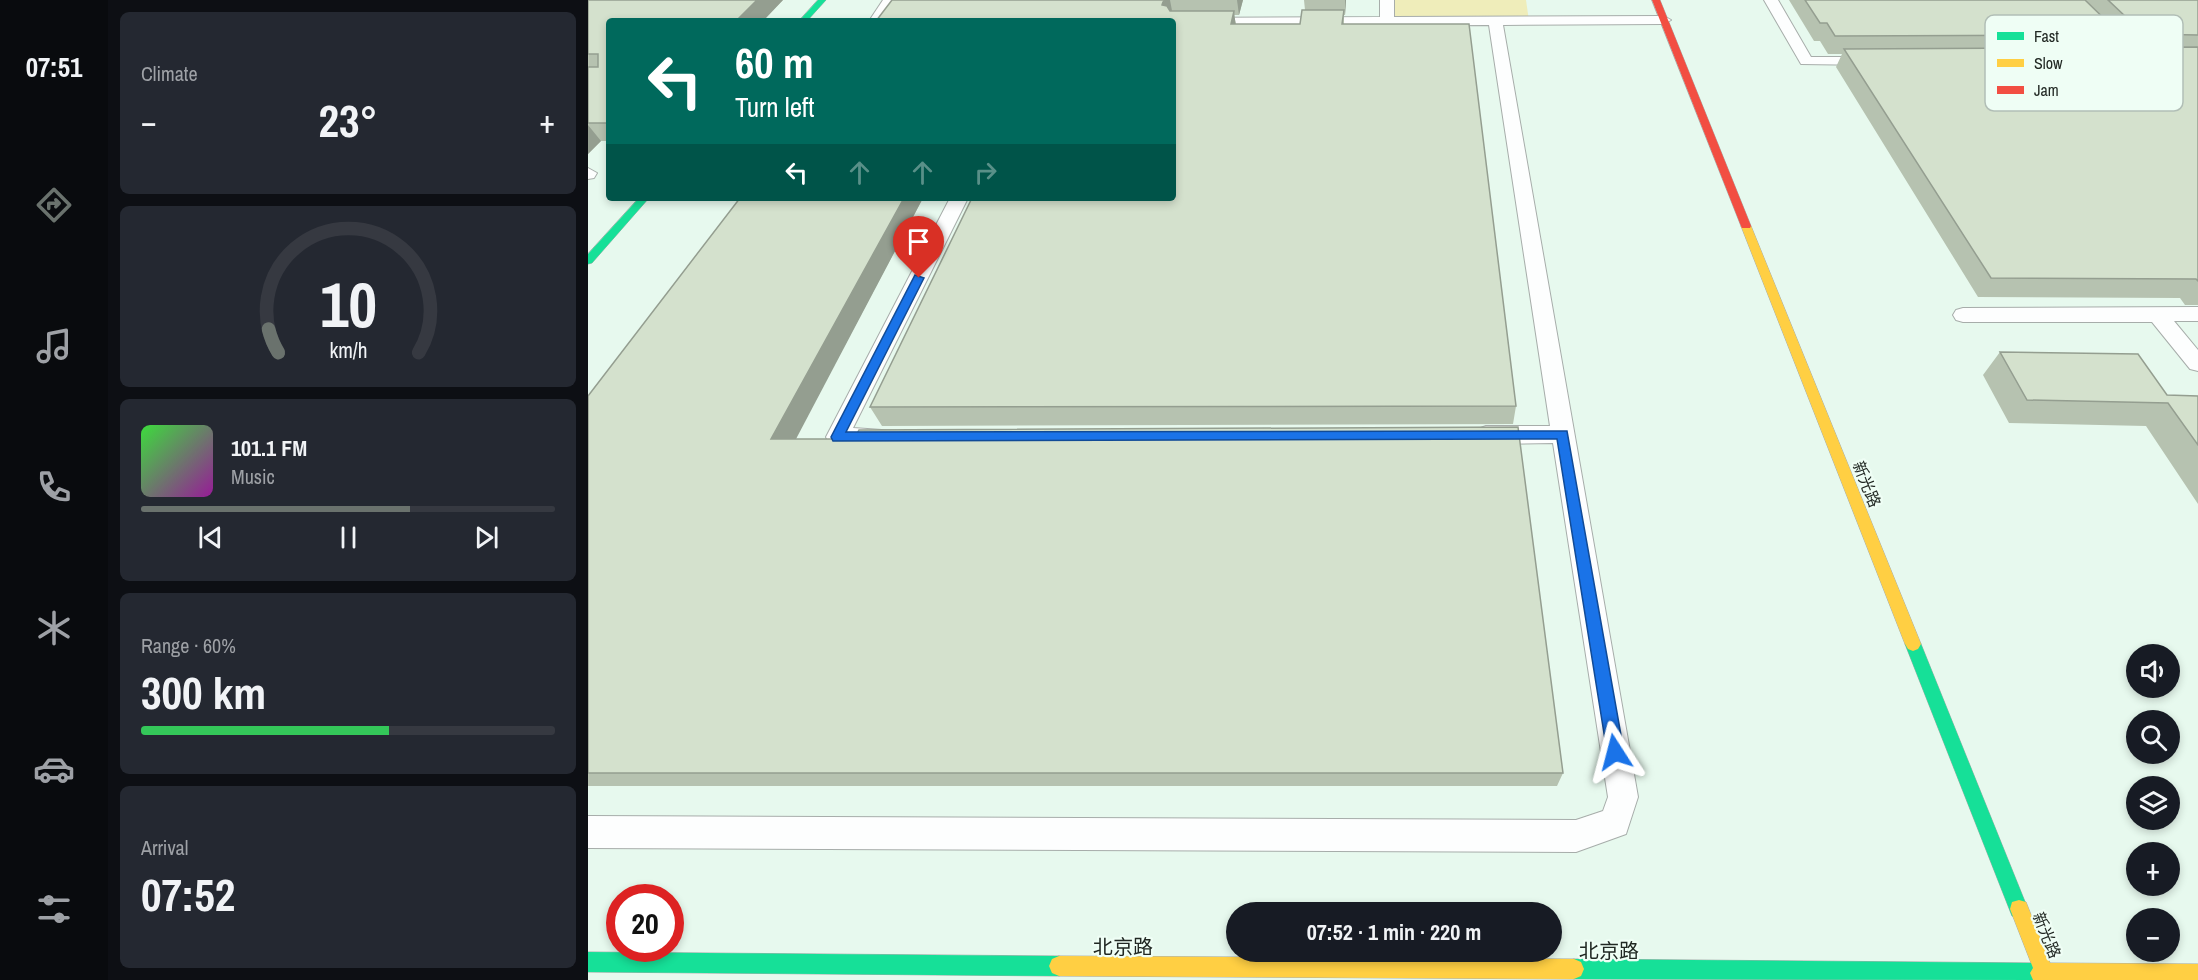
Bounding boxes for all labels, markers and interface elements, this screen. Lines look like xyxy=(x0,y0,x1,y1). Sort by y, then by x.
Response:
legend xyxy=(1985,15,2183,111)
text: Fast xyxy=(2034,25,2059,47)
text: 60 m xyxy=(735,35,814,91)
icon: left xyxy=(636,42,714,120)
text: 07:51 xyxy=(26,49,82,85)
text: Slow xyxy=(2034,52,2063,74)
text: Climate xyxy=(141,60,198,87)
text: Jam xyxy=(2034,79,2059,101)
text: Turn left xyxy=(735,89,814,125)
text: 23° xyxy=(318,90,378,151)
text: − xyxy=(141,99,157,143)
text: + xyxy=(539,99,555,143)
icon: left xyxy=(780,156,813,189)
icon: ahead xyxy=(843,156,876,189)
icon: ahead xyxy=(906,156,939,189)
icon: right xyxy=(969,156,1002,189)
icon: directions xyxy=(33,184,75,226)
pin xyxy=(893,216,944,278)
icon: arrive xyxy=(902,225,935,258)
text: 10 xyxy=(320,263,376,347)
icon: music xyxy=(33,325,75,367)
text: km/h xyxy=(329,337,367,366)
text: 101.1 FM xyxy=(231,433,307,463)
street label: 新光路 xyxy=(1848,458,1886,510)
text: Music xyxy=(231,463,275,490)
icon: phone xyxy=(33,466,75,508)
icon: previous xyxy=(194,521,227,554)
icon: pause xyxy=(332,521,365,554)
icon: next xyxy=(470,521,503,554)
icon: climate xyxy=(33,607,75,649)
text: Range · 60% xyxy=(141,632,236,659)
map controls xyxy=(2126,644,2180,962)
button: sound xyxy=(2126,644,2180,698)
text: 300 km xyxy=(141,662,266,723)
button: search xyxy=(2126,710,2180,764)
position arrow xyxy=(1583,720,1647,784)
icon: car xyxy=(33,748,75,790)
button: layers xyxy=(2126,776,2180,830)
text: Arrival xyxy=(141,834,188,861)
button: + xyxy=(2126,842,2180,896)
text: 07:52 xyxy=(141,864,235,925)
speed limit sign: 20 xyxy=(606,884,684,962)
icon: filters xyxy=(33,888,75,930)
button: − xyxy=(2126,908,2180,962)
street label: 新光路 xyxy=(2028,909,2066,961)
text: 07:52 · 1 min · 220 m xyxy=(1307,917,1481,947)
street label: 北京路 xyxy=(1093,933,1153,960)
street label: 北京路 xyxy=(1579,937,1639,964)

